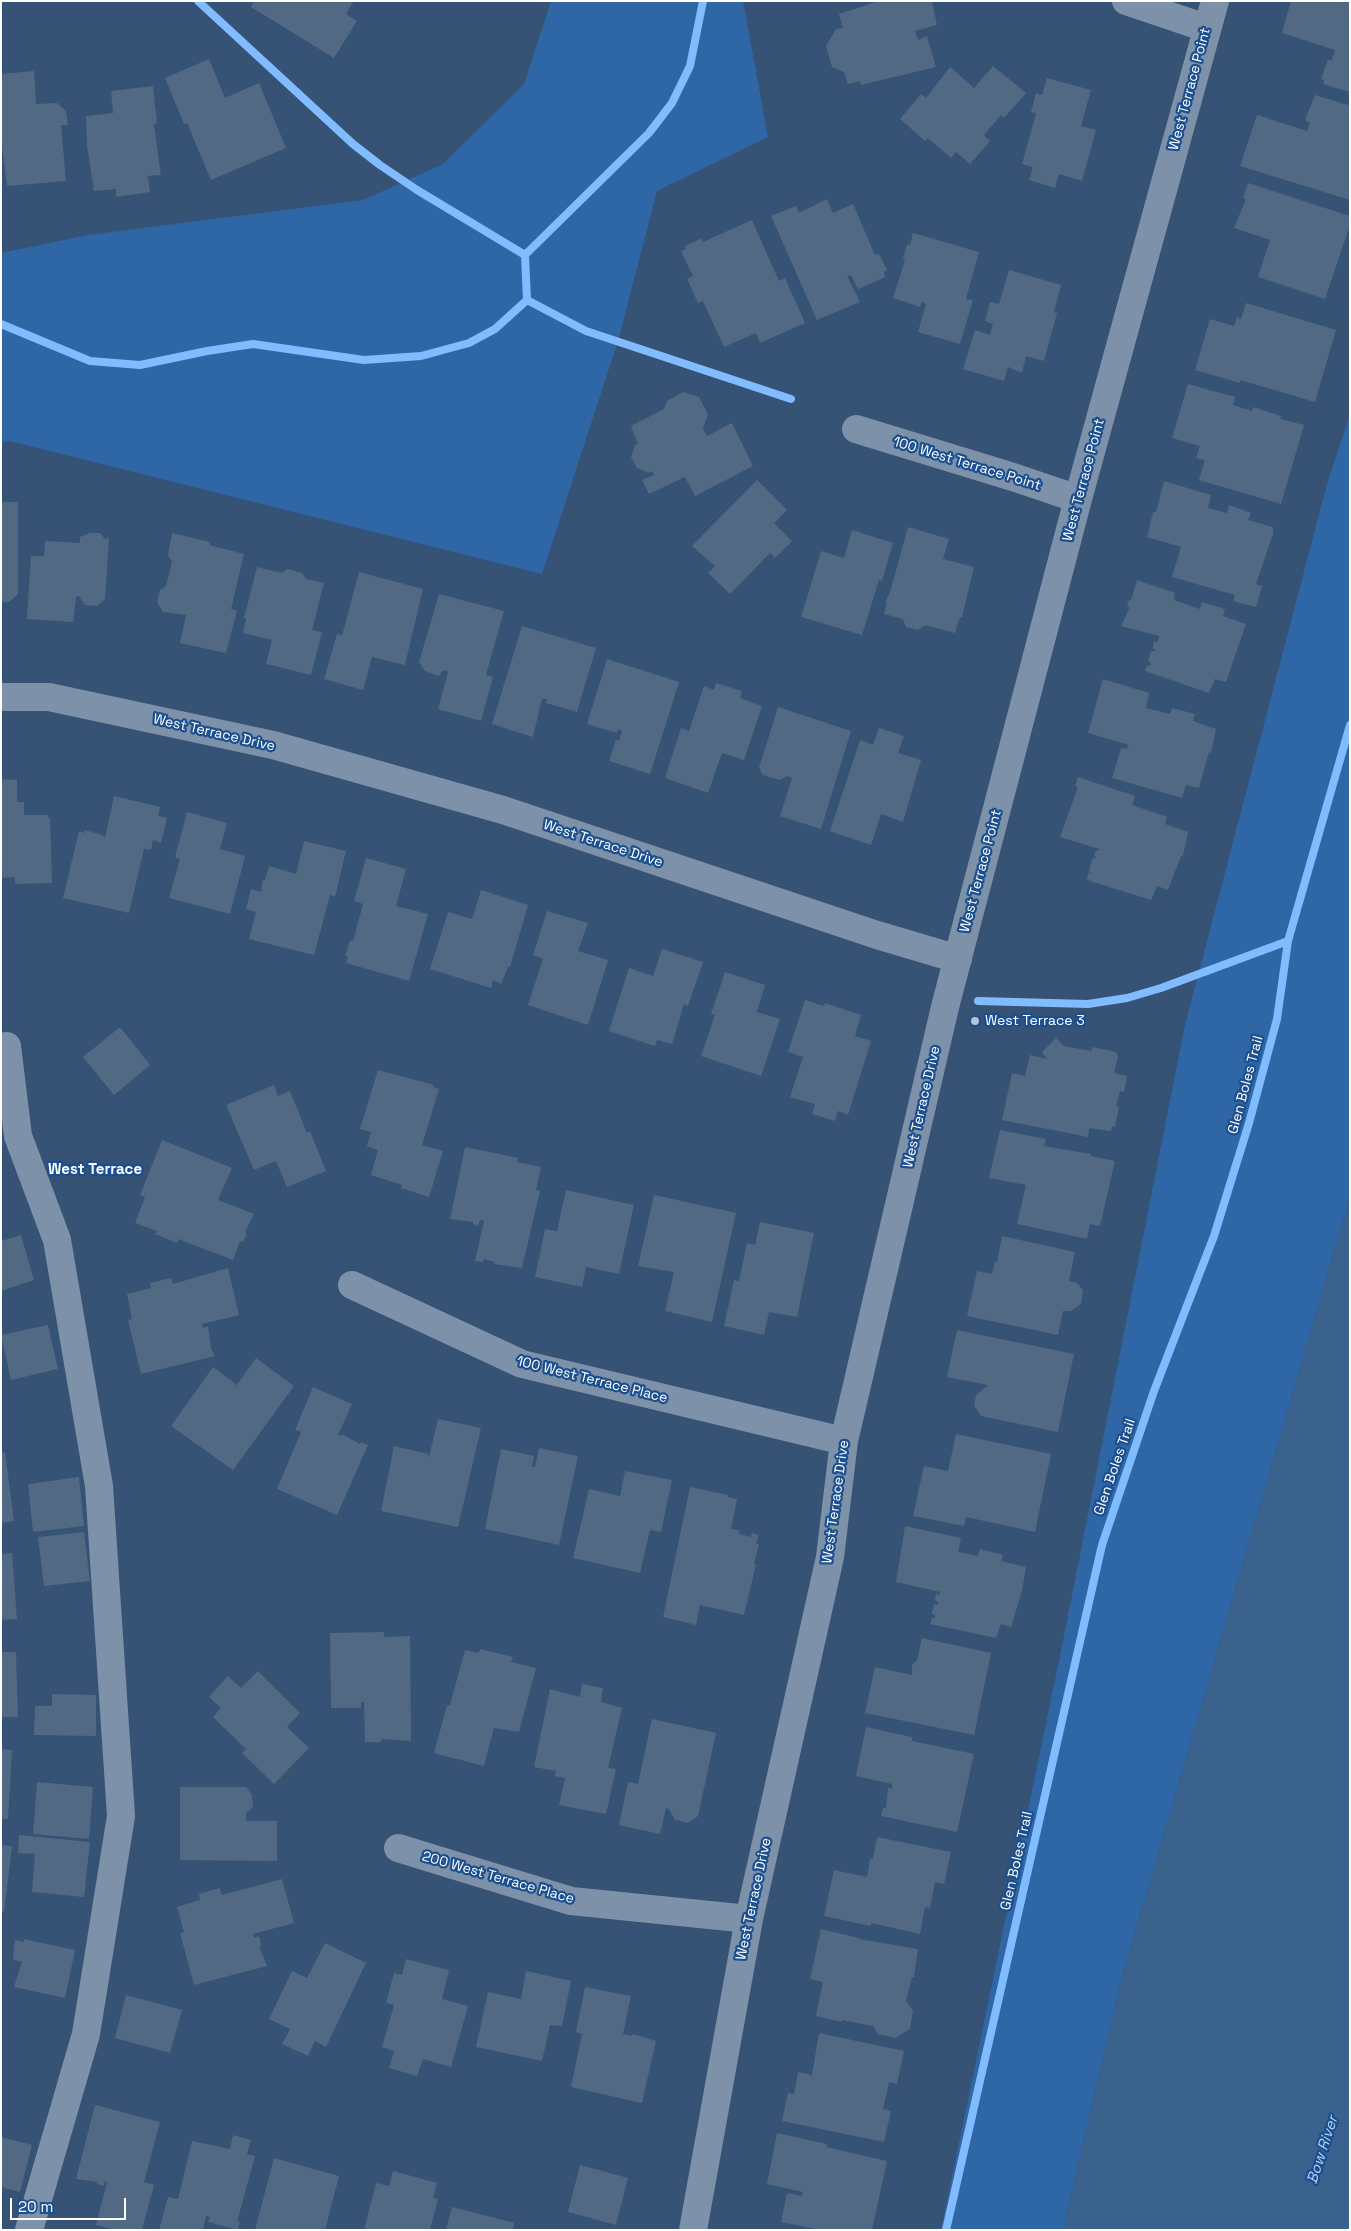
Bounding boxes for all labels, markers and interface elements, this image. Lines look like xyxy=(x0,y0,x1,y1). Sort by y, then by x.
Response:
street label: West Terrace Point xyxy=(1166,26,1214,152)
street label: West Terrace Point xyxy=(1060,417,1108,543)
street label: 100 West Terrace Point xyxy=(891,434,1043,494)
street label: West Terrace Drive xyxy=(151,711,277,755)
street label: West Terrace Point xyxy=(957,808,1005,934)
street label: West Terrace Drive xyxy=(541,817,665,871)
place label: West Terrace 3 xyxy=(985,1013,1085,1029)
marker: West Terrace 3 xyxy=(969,1015,981,1027)
street label: Glen Boles Trail xyxy=(1225,1034,1267,1136)
street label: West Terrace Drive xyxy=(900,1044,944,1170)
district label: West Terrace xyxy=(48,1161,142,1179)
street label: 100 West Terrace Place xyxy=(515,1353,669,1407)
street label: Glen Boles Trail xyxy=(1091,1417,1139,1517)
street label: West Terrace Drive xyxy=(819,1439,853,1565)
street label: Glen Boles Trail xyxy=(997,1810,1037,1912)
street label: West Terrace Drive xyxy=(733,1836,775,1962)
street label: 200 West Terrace Place xyxy=(420,1848,576,1908)
water label: Bow River xyxy=(1304,2114,1342,2186)
scale bar xyxy=(12,2188,129,2220)
text: 20 m xyxy=(18,2197,53,2216)

